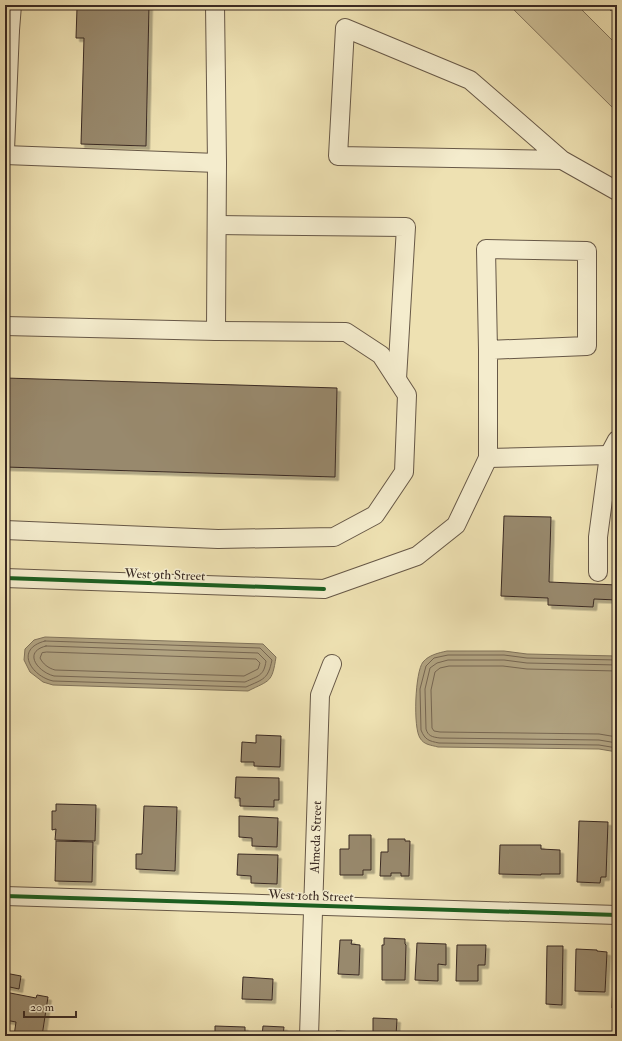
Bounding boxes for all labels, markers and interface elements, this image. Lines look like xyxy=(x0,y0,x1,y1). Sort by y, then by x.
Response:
street label: West 9th Street xyxy=(123,566,206,584)
street label: Almeda Street xyxy=(307,800,325,875)
street label: West 10th Street xyxy=(267,886,354,905)
scale bar xyxy=(24,993,76,1019)
text: 20 m xyxy=(30,1000,55,1015)

